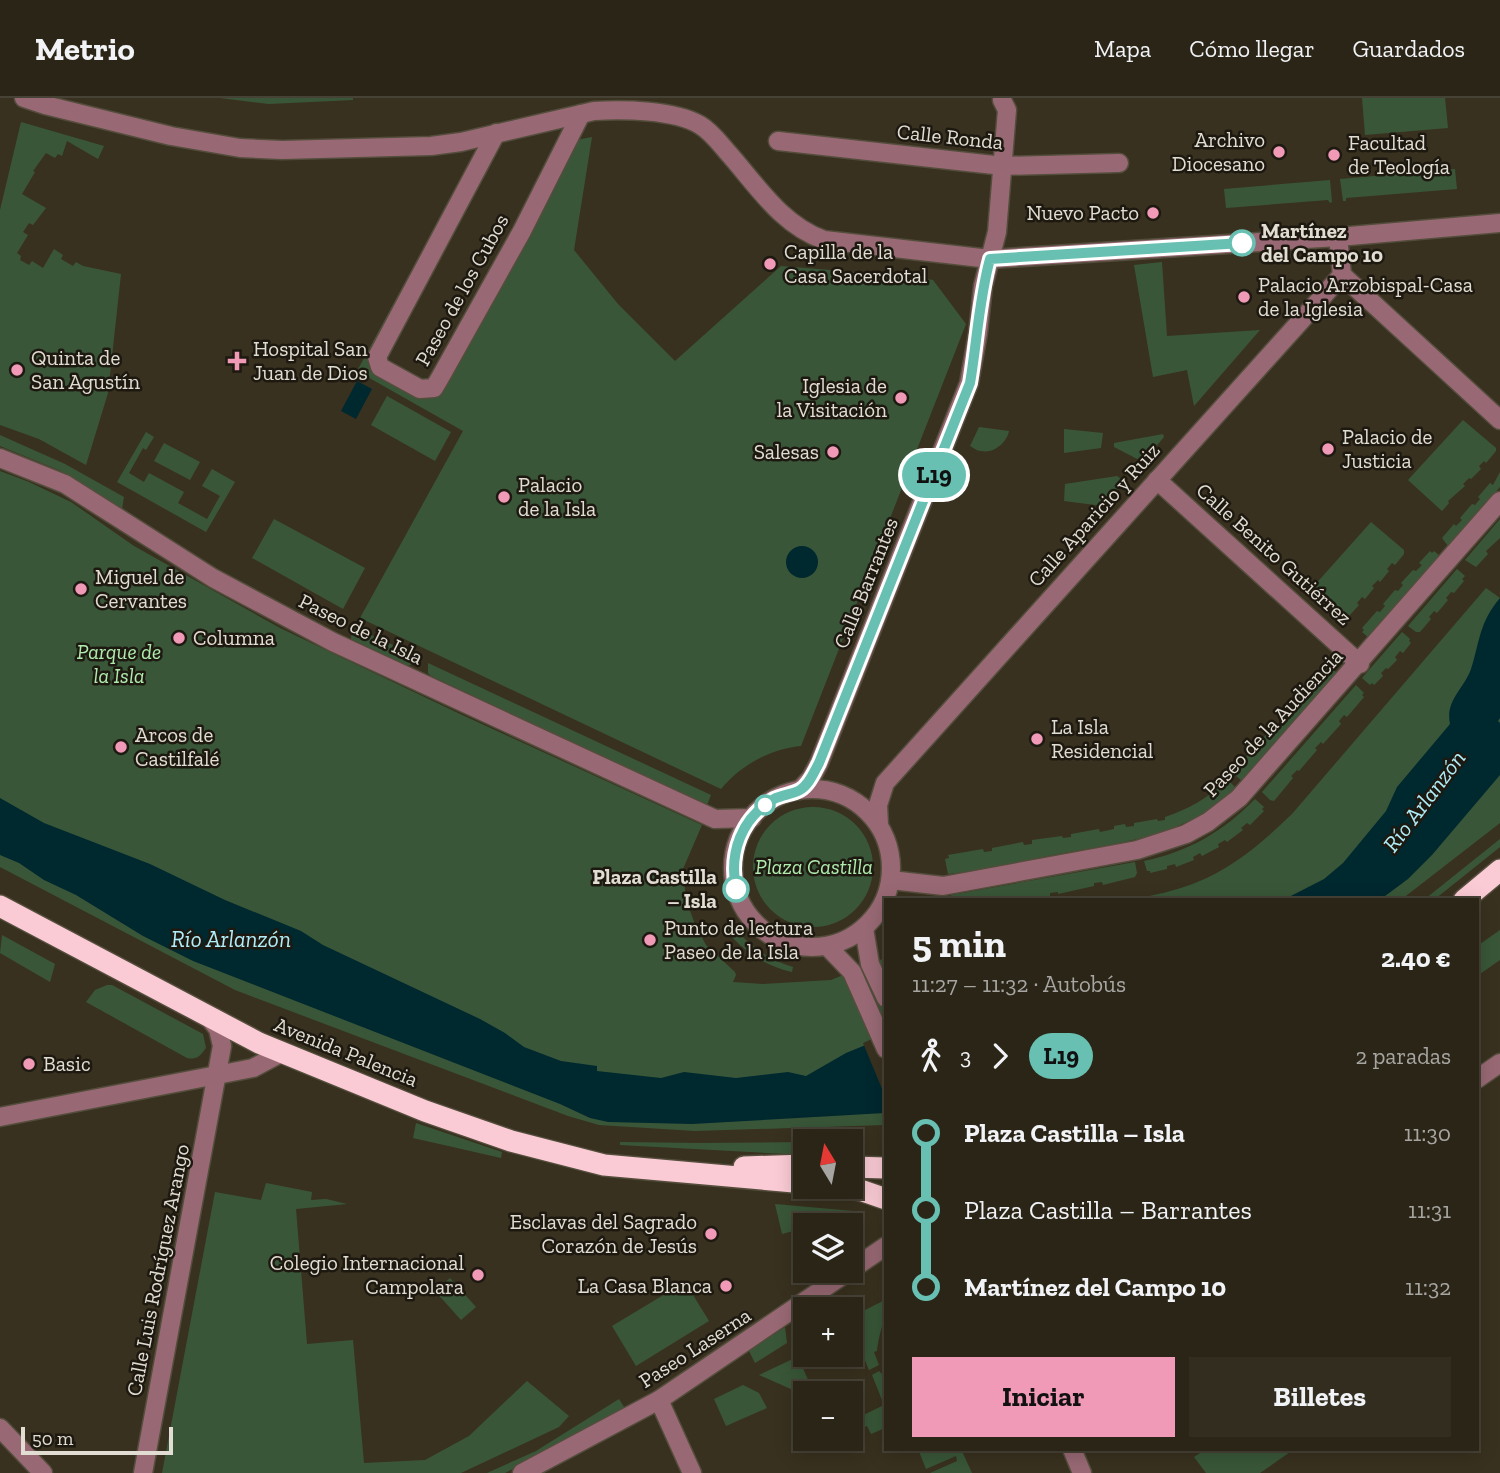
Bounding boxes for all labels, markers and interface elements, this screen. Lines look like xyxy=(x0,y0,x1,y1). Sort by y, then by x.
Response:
text: Metrio xyxy=(35,29,135,68)
text: Mapa xyxy=(1094,34,1151,63)
text: Cómo llegar xyxy=(1189,34,1315,63)
text: Guardados xyxy=(1353,34,1465,63)
street label: Calle Ronda xyxy=(896,118,1004,155)
place label: Archivo Diocesano xyxy=(1172,127,1265,176)
place label: Facultad de Teología xyxy=(1348,130,1450,179)
marker: Archivo Diocesano xyxy=(1271,144,1287,160)
marker: Facultad de Teología xyxy=(1326,147,1342,163)
place label: Nuevo Pacto xyxy=(1026,200,1139,225)
marker: Nuevo Pacto xyxy=(1145,205,1161,221)
street label: Paseo de los Cubos xyxy=(409,209,514,370)
place label: Martínez del Campo 10 xyxy=(1261,218,1383,267)
marker: Martínez del Campo 10 xyxy=(1229,230,1255,256)
place label: Capilla de la Casa Sacerdotal xyxy=(784,239,928,288)
marker: Capilla de la Casa Sacerdotal xyxy=(762,256,778,272)
place label: Palacio Arzobispal-Casa de la Iglesia xyxy=(1258,272,1473,321)
marker: Palacio Arzobispal-Casa de la Iglesia xyxy=(1236,289,1252,305)
place label: Hospital San Juan de Dios xyxy=(253,336,368,385)
place label: Quinta de San Agustín xyxy=(31,345,140,394)
marker: Hospital San Juan de Dios xyxy=(227,351,247,371)
marker: Quinta de San Agustín xyxy=(9,362,25,378)
place label: Iglesia de la Visitación xyxy=(777,373,887,422)
marker: Iglesia de la Visitación xyxy=(893,390,909,406)
place label: Palacio de Justicia xyxy=(1342,424,1432,473)
street label: Calle Aparicio y Ruiz xyxy=(1023,437,1165,592)
place label: Salesas xyxy=(754,439,819,464)
marker: Palacio de Justicia xyxy=(1320,441,1336,457)
marker: Salesas xyxy=(825,444,841,460)
line badge: L19 xyxy=(894,452,974,498)
text: L19 xyxy=(916,460,952,489)
place label: Palacio de la Isla xyxy=(518,472,596,521)
street label: Calle Benito Gutiérrez xyxy=(1192,477,1357,630)
marker: Palacio de la Isla xyxy=(496,489,512,505)
street label: Calle Barrantes xyxy=(828,514,903,652)
place label: Miguel de Cervantes xyxy=(95,564,187,613)
marker: Miguel de Cervantes xyxy=(73,581,89,597)
street label: Paseo de la Isla xyxy=(295,588,427,669)
place label: Columna xyxy=(193,625,275,650)
marker: Columna xyxy=(171,630,187,646)
park label: Parque de la Isla xyxy=(77,639,161,688)
street label: Paseo de la Audiencia xyxy=(1198,644,1348,802)
place label: La Isla Residencial xyxy=(1051,714,1154,763)
place label: Arcos de Castilfalé xyxy=(135,722,220,771)
marker: La Isla Residencial xyxy=(1029,731,1045,747)
marker: Arcos de Castilfalé xyxy=(113,739,129,755)
water label: Río Arlanzón xyxy=(1377,745,1471,857)
unlabelled marker xyxy=(755,795,775,815)
park label: Plaza Castilla xyxy=(755,854,873,879)
place label: Plaza Castilla – Isla xyxy=(592,864,717,913)
marker: Plaza Castilla – Isla xyxy=(723,876,749,902)
place label: Punto de lectura Paseo de la Isla xyxy=(664,915,813,964)
text: 5 min xyxy=(912,921,1006,967)
water label: Río Arlanzón xyxy=(171,925,291,953)
marker: Punto de lectura Paseo de la Isla xyxy=(642,932,658,948)
text: 2.40 € xyxy=(1381,942,1451,974)
text: 11:27 – 11:32 · Autobús xyxy=(912,970,1126,998)
street label: Avenida Palencia xyxy=(271,1011,422,1092)
icon: walk xyxy=(912,1037,950,1075)
icon: forward xyxy=(981,1037,1019,1075)
text: L19 xyxy=(1043,1041,1079,1070)
text: 3 xyxy=(960,1042,971,1070)
text: 2 paradas xyxy=(1356,1042,1451,1070)
place label: Basic xyxy=(43,1051,91,1076)
marker: Basic xyxy=(21,1056,37,1072)
text: Plaza Castilla – Isla xyxy=(964,1117,1185,1149)
text: 11:30 xyxy=(1404,1119,1451,1147)
north arrow xyxy=(793,1129,863,1199)
map controls xyxy=(793,1129,863,1451)
street label: Calle Luis Rodríguez Arango xyxy=(121,1142,194,1398)
text: Plaza Castilla – Barrantes xyxy=(964,1194,1252,1226)
text: 11:31 xyxy=(1408,1196,1451,1224)
place label: Esclavas del Sagrado Corazón de Jesús xyxy=(510,1209,697,1258)
button: layers xyxy=(793,1213,863,1283)
marker: Esclavas del Sagrado Corazón de Jesús xyxy=(703,1226,719,1242)
place label: Colegio Internacional Campolara xyxy=(270,1250,464,1299)
marker: Colegio Internacional Campolara xyxy=(470,1267,486,1283)
text: Martínez del Campo 10 xyxy=(964,1271,1226,1303)
place label: La Casa Blanca xyxy=(578,1273,712,1298)
text: 11:32 xyxy=(1405,1273,1451,1301)
marker: La Casa Blanca xyxy=(718,1278,734,1294)
button: + xyxy=(793,1297,863,1367)
street label: Paseo Laserna xyxy=(634,1302,755,1393)
button: Iniciar xyxy=(912,1357,1175,1437)
button: Billetes xyxy=(1189,1357,1451,1437)
button: − xyxy=(793,1381,863,1451)
scale bar xyxy=(21,1424,173,1456)
text: 50 m xyxy=(32,1427,73,1450)

